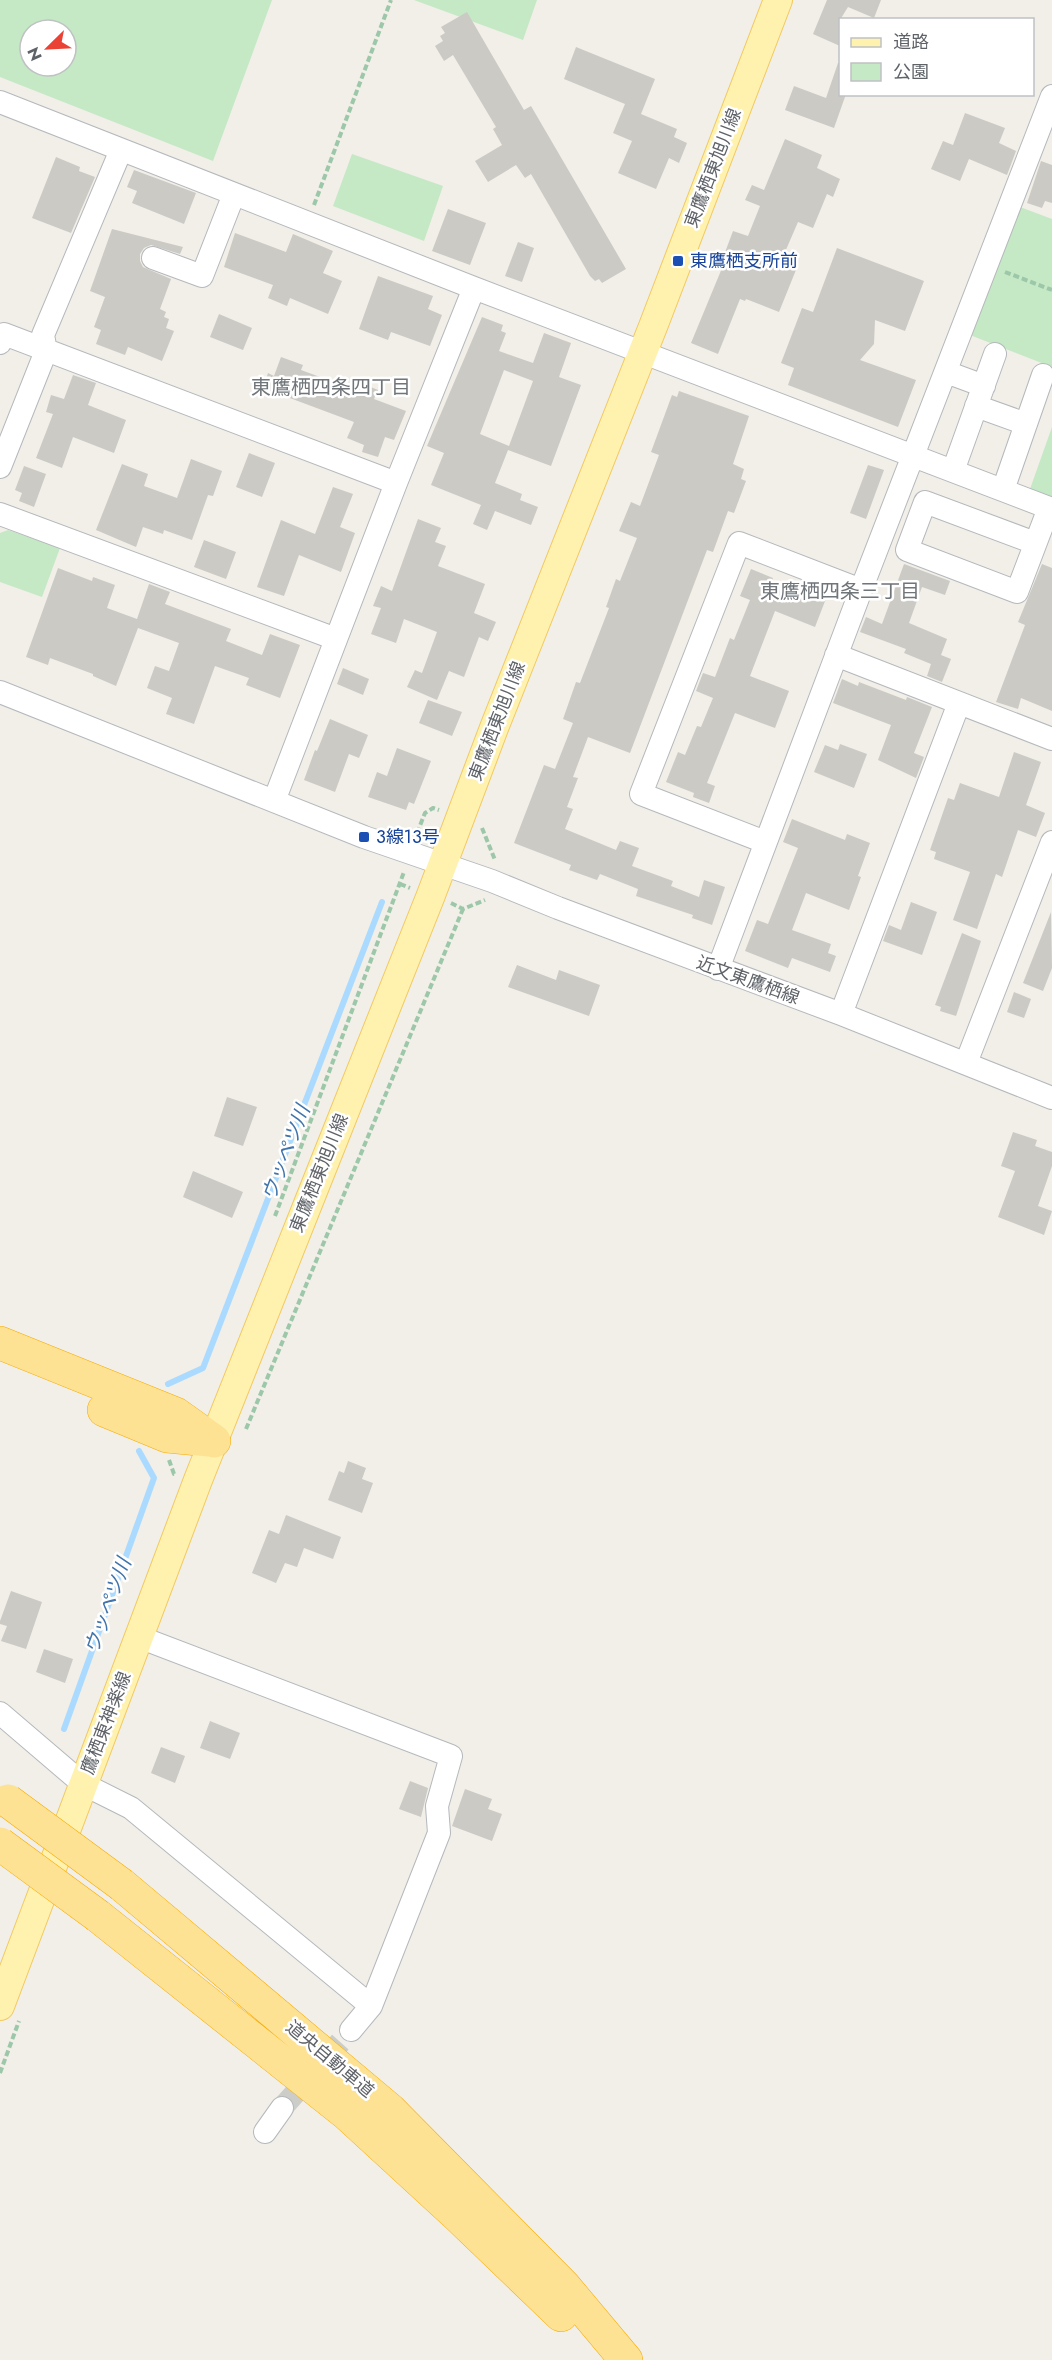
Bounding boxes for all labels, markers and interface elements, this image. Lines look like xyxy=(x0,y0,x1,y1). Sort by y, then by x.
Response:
north arrow xyxy=(18,18,78,78)
legend xyxy=(839,18,1034,96)
text: 道路 xyxy=(893,29,929,55)
text: N xyxy=(22,43,48,64)
text: 公園 xyxy=(893,59,929,85)
street label: 東鷹栖東旭川線 xyxy=(678,105,748,231)
place label: 東鷹栖支所前 xyxy=(690,248,798,274)
marker: 東鷹栖支所前 xyxy=(671,254,685,268)
district label: 東鷹栖四条四丁目 xyxy=(251,373,411,402)
district label: 東鷹栖四条三丁目 xyxy=(760,577,920,606)
street label: 東鷹栖東旭川線 xyxy=(462,658,532,784)
place label: 3線13号 xyxy=(376,824,440,850)
marker: 3線13号 xyxy=(357,830,371,844)
street label: 近文東鷹栖線 xyxy=(693,949,803,1011)
water label: ウッペツ川 xyxy=(255,1099,318,1205)
street label: 東鷹栖東旭川線 xyxy=(283,1110,355,1236)
water label: ウッペツ川 xyxy=(77,1552,139,1658)
street label: 鷹栖東神楽線 xyxy=(75,1668,137,1778)
street label: 道央自動車道 xyxy=(280,2014,380,2104)

